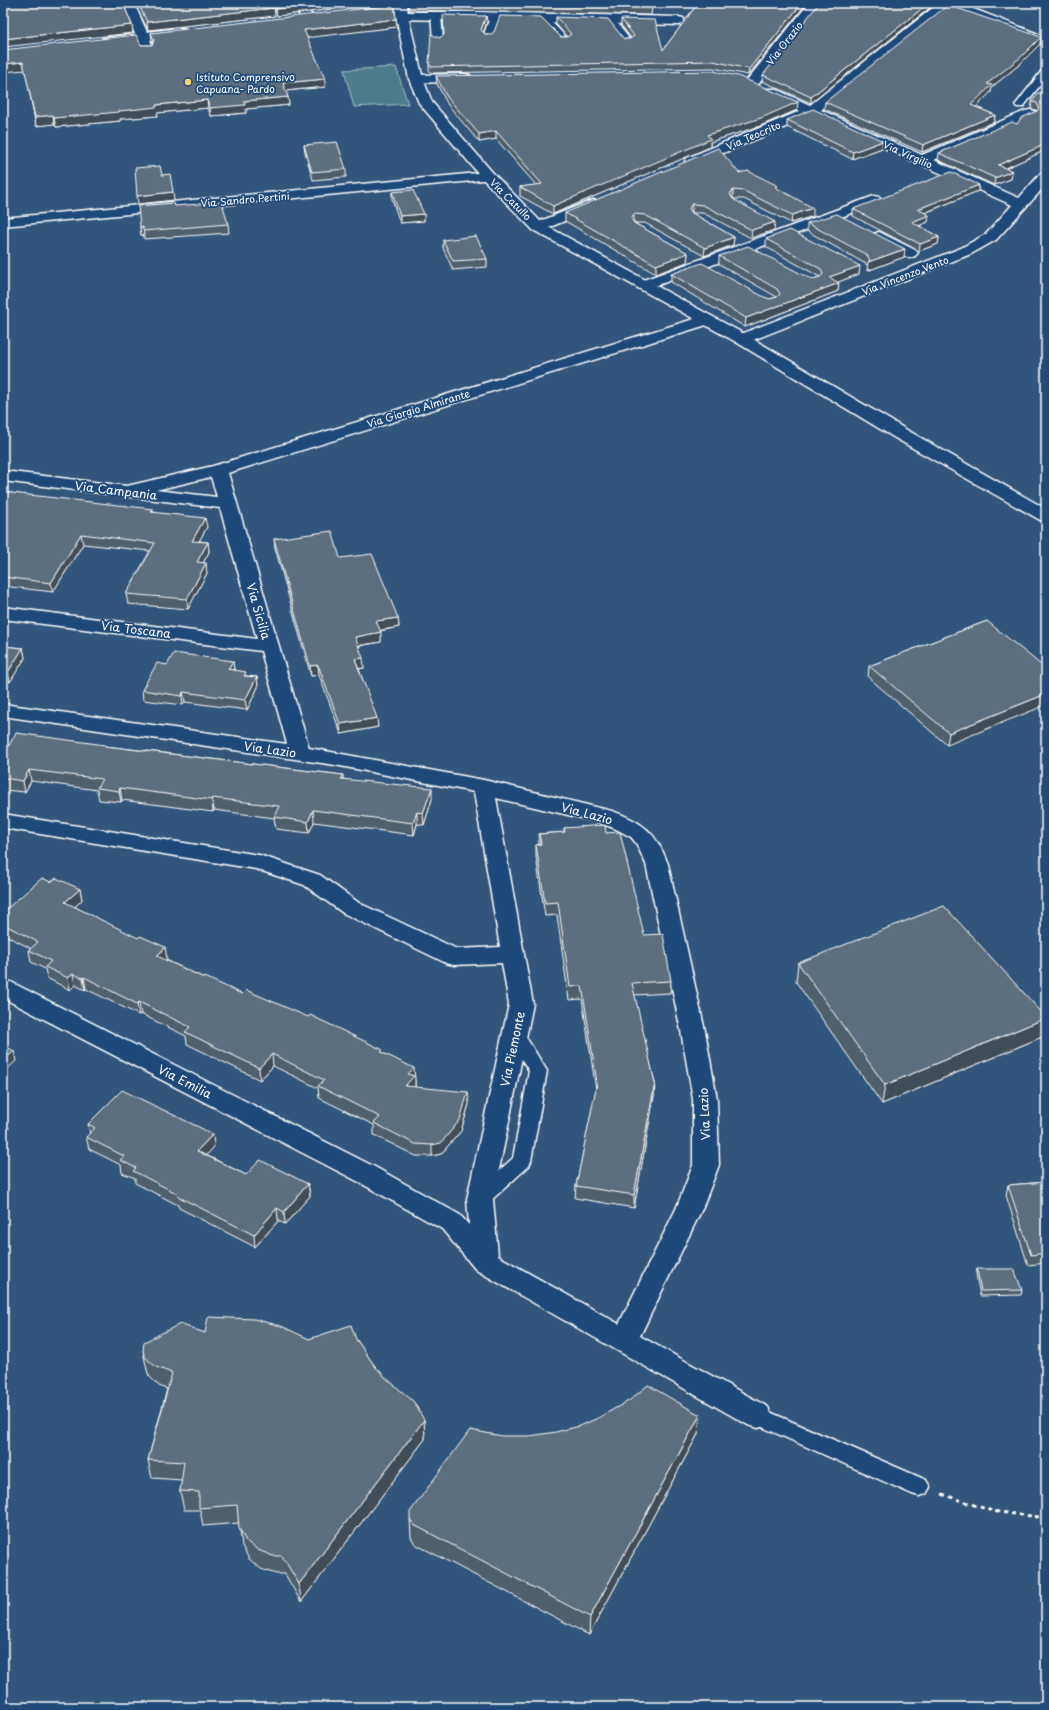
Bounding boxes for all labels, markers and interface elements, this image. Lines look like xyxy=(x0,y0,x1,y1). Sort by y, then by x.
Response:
street label: Via Orazio xyxy=(762,18,806,68)
place label: Istituto Comprensivo Capuana- Pardo xyxy=(196,69,295,96)
marker: Istituto Comprensivo Capuana- Pardo xyxy=(183,77,193,87)
street label: Via Teocrito xyxy=(723,117,783,153)
street label: Via Virgilio xyxy=(881,136,936,172)
street label: Via Catullo xyxy=(487,175,536,224)
street label: Via Sandro Pertini xyxy=(200,188,290,210)
street label: Via Vincenzo Vento xyxy=(859,251,951,298)
street label: Via Giorgio Almirante xyxy=(365,385,472,431)
street label: Via Campania xyxy=(74,476,159,504)
street label: Via Sicilia xyxy=(242,581,276,642)
street label: Via Toscana xyxy=(100,616,172,642)
street label: Via Lazio xyxy=(243,736,298,762)
street label: Via Lazio xyxy=(559,797,615,829)
street label: Via Piemonte xyxy=(495,1009,529,1088)
street label: Via Emilia xyxy=(155,1060,216,1103)
street label: Via Lazio xyxy=(694,1087,714,1141)

